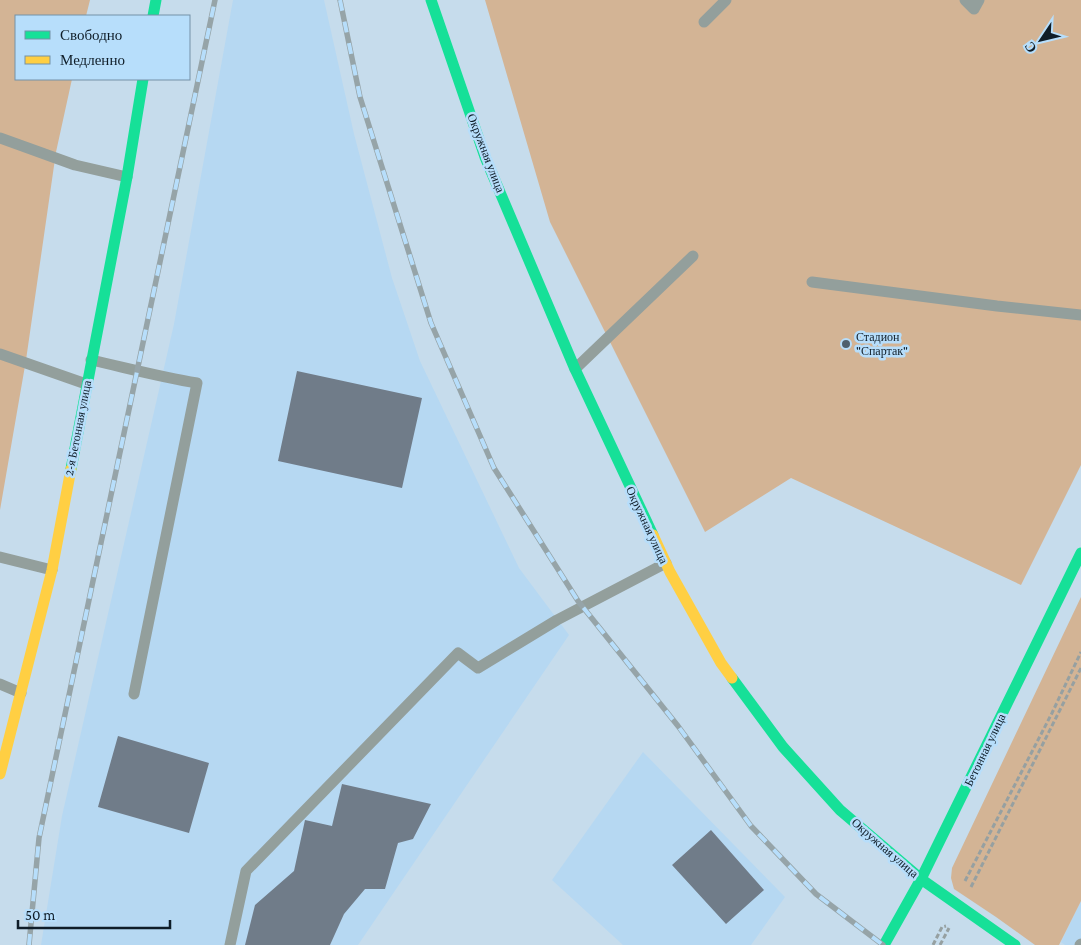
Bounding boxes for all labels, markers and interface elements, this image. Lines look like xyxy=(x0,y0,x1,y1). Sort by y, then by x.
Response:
legend xyxy=(15,15,190,80)
north arrow xyxy=(1016,15,1066,65)
text: Свободно xyxy=(60,27,122,43)
text: С xyxy=(1021,39,1040,56)
text: Медленно xyxy=(60,52,125,68)
street label: Окружная улица xyxy=(464,111,508,195)
place label: Стадион "Спартак" xyxy=(856,330,908,358)
marker: Стадион "Спартак" xyxy=(840,338,852,350)
street label: 2-я Бетонная улица xyxy=(62,379,94,477)
street label: Окружная улица xyxy=(623,484,671,566)
street label: Бетонная улица xyxy=(961,711,1009,789)
street label: Окружная улица xyxy=(849,815,922,881)
scale bar xyxy=(18,898,170,930)
text: 50 m xyxy=(25,907,55,923)

